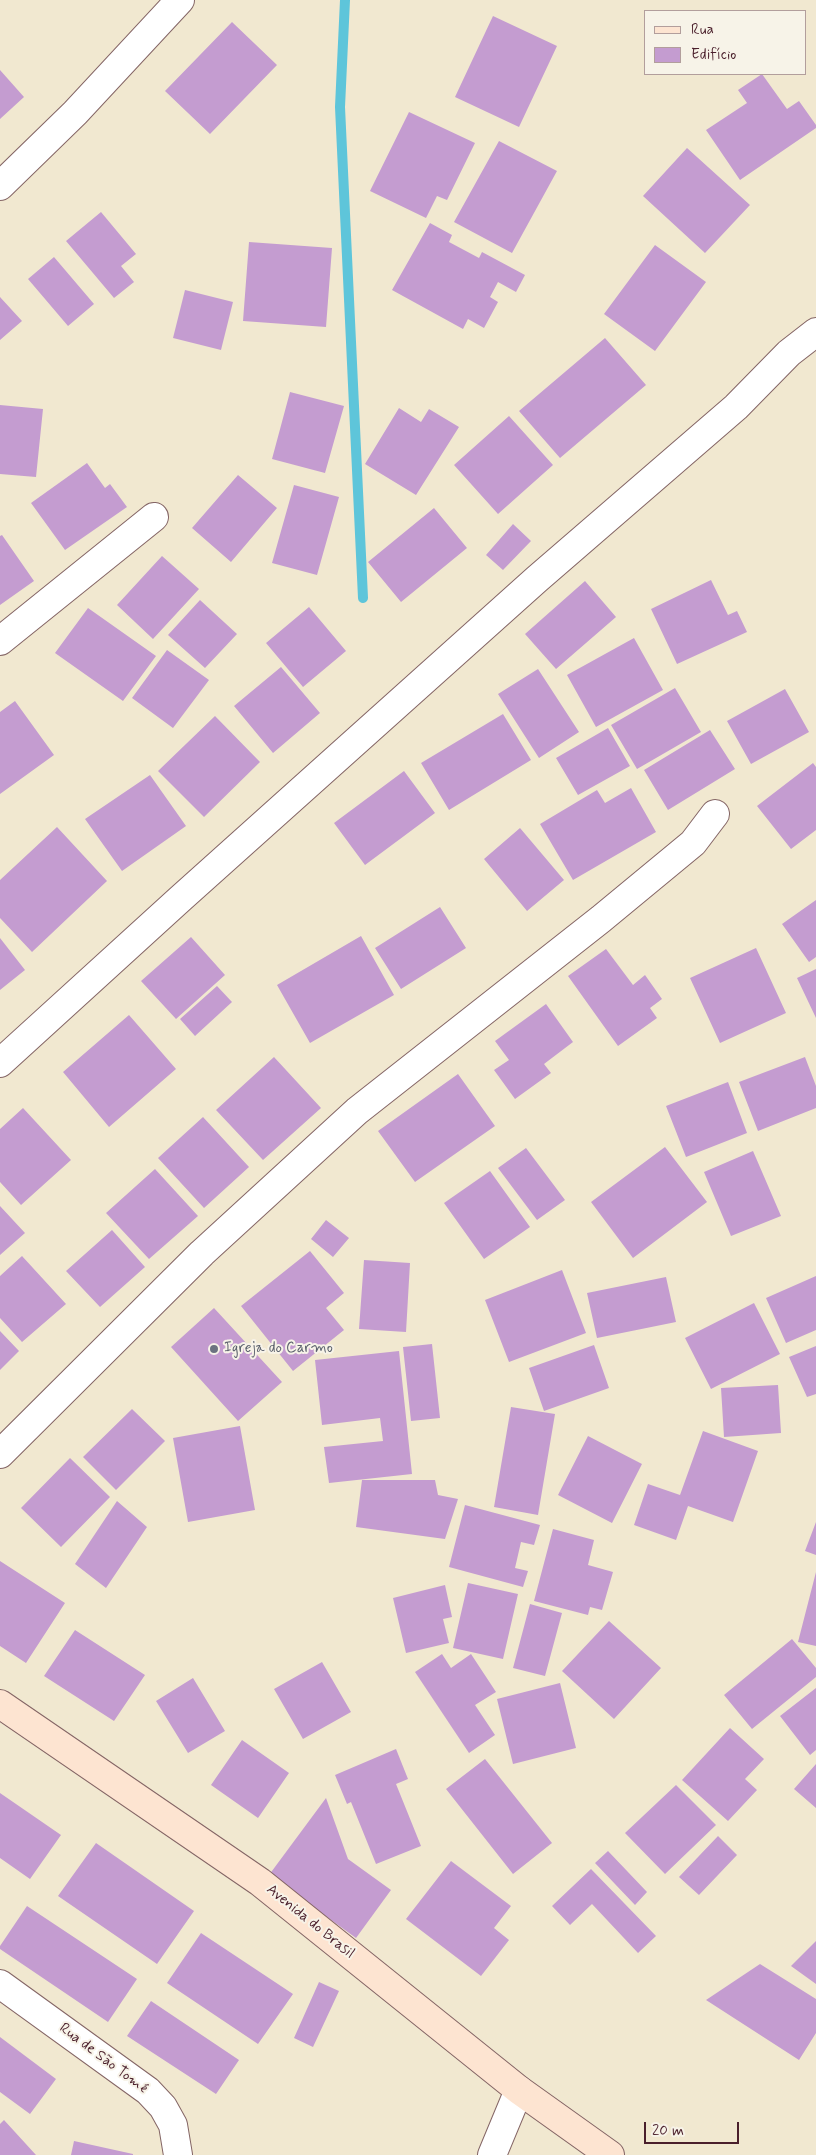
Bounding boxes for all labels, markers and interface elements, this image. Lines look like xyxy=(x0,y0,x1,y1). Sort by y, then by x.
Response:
legend xyxy=(644,10,806,75)
text: Rua xyxy=(691,20,714,40)
text: Edifício xyxy=(691,45,736,65)
place label: Igreja do Carmo xyxy=(224,1340,333,1358)
marker: Igreja do Carmo xyxy=(208,1343,220,1355)
street label: Avenida do Brasil xyxy=(262,1881,358,1963)
street label: Rua de São Tomé xyxy=(55,2020,151,2098)
scale bar xyxy=(646,2112,741,2144)
text: 20 m xyxy=(652,2121,684,2141)

